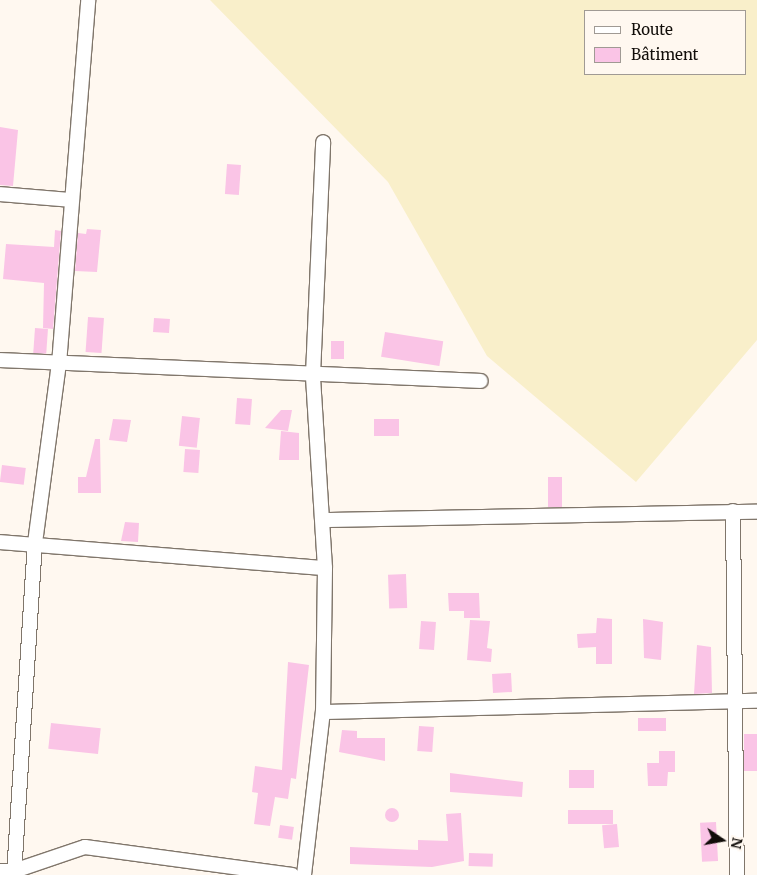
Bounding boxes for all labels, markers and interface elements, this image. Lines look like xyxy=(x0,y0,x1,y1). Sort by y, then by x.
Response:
legend xyxy=(584,10,747,75)
text: Route xyxy=(631,20,673,39)
text: Bâtiment xyxy=(631,45,698,64)
north arrow xyxy=(697,815,747,865)
text: N xyxy=(727,836,747,850)

